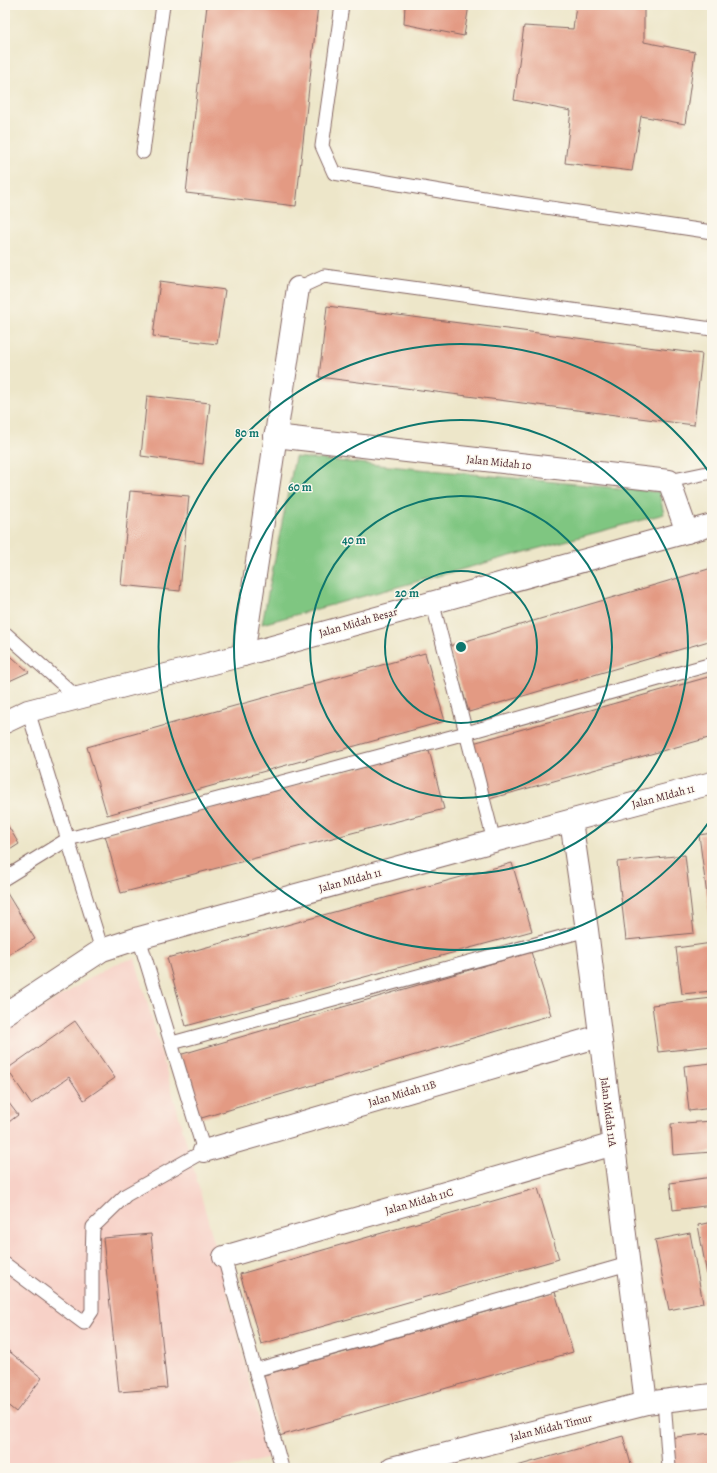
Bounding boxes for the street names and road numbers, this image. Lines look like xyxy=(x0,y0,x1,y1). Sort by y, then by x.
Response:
street label: Jalan Midah 10 xyxy=(466,452,532,473)
street label: Jalan Midah Besar xyxy=(317,604,399,641)
street label: Jalan MIdah 11 xyxy=(630,781,696,812)
street label: Jalan MIdah 11 xyxy=(317,865,383,896)
street label: Jalan Midah 11B xyxy=(366,1077,438,1110)
street label: Jalan Midah 11A xyxy=(597,1077,620,1148)
street label: Jalan Midah 11C xyxy=(383,1185,455,1218)
street label: Jalan Midah Timur xyxy=(509,1410,594,1445)

